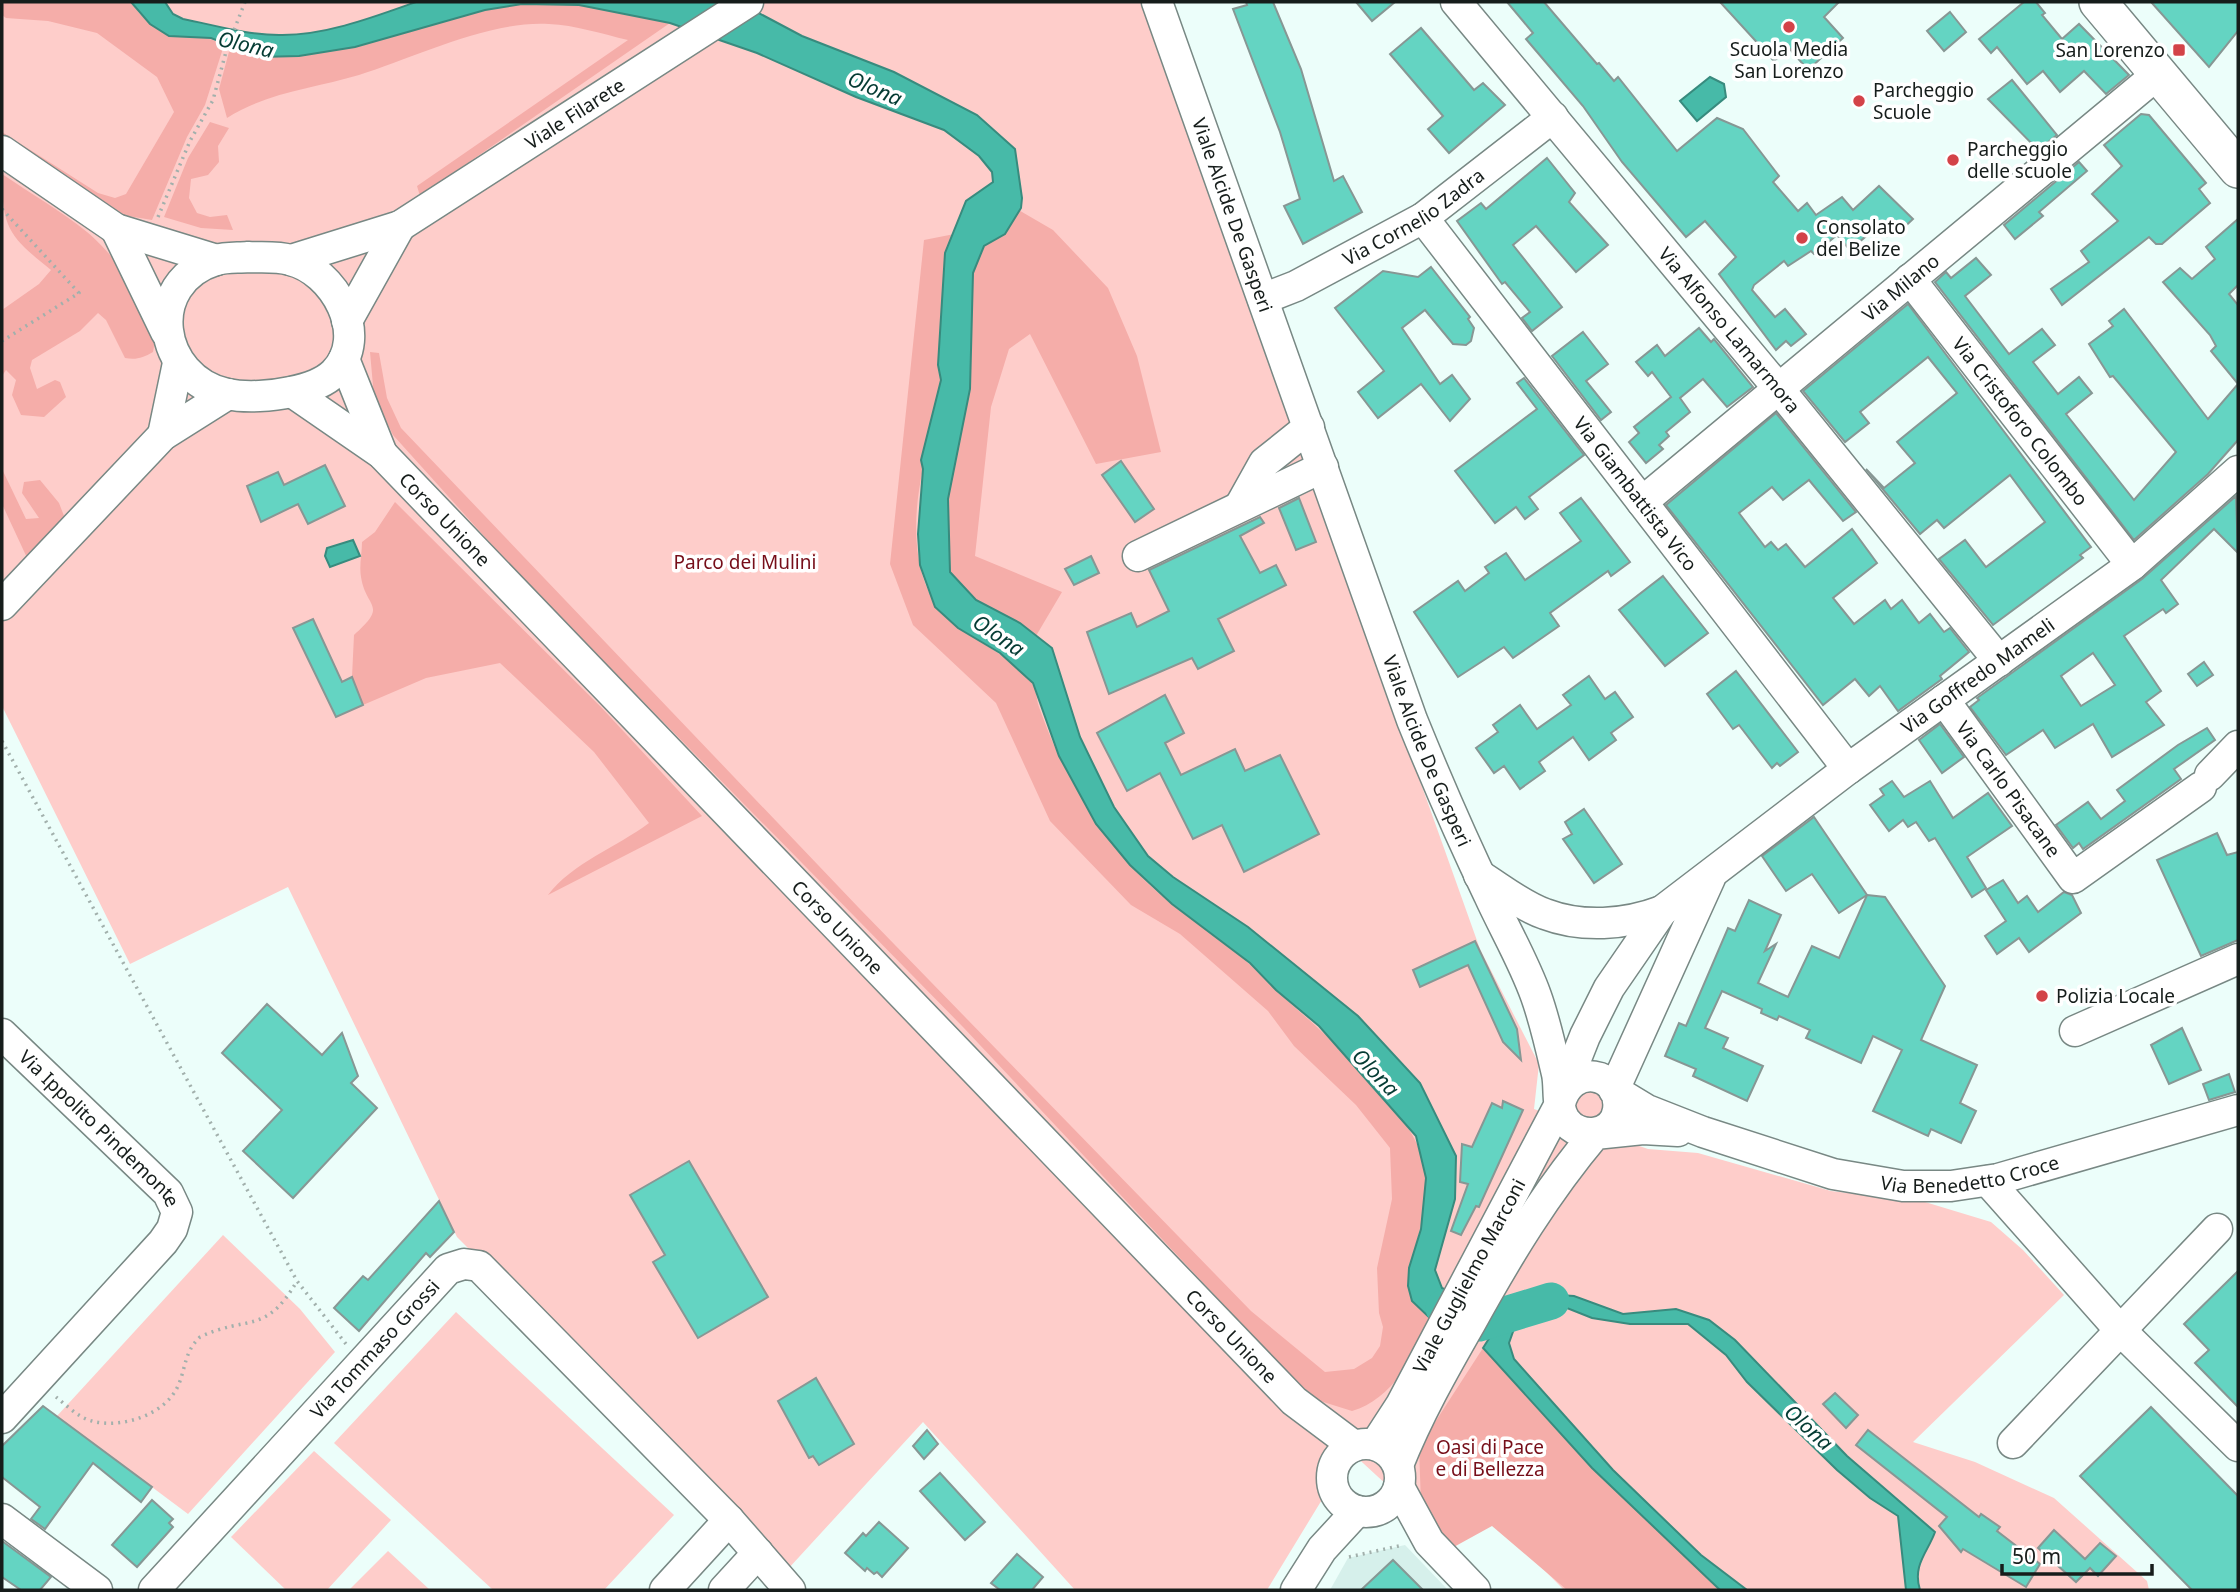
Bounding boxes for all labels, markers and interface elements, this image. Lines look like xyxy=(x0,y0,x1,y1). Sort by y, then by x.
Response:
marker: Scuola Media San Lorenzo xyxy=(1781,19,1797,35)
water label: Olona xyxy=(215,24,277,64)
place label: Scuola Media San Lorenzo xyxy=(1730,36,1848,84)
place label: San Lorenzo xyxy=(2055,37,2165,63)
marker: San Lorenzo xyxy=(2171,42,2187,58)
water label: Olona xyxy=(844,64,907,112)
street label: Viale Filarete xyxy=(520,72,630,155)
place label: Parcheggio Scuole xyxy=(1873,77,1974,125)
marker: Parcheggio Scuole xyxy=(1851,93,1867,109)
street label: Viale Alcide De Gasperi xyxy=(1186,114,1279,316)
place label: Parcheggio delle scuole xyxy=(1967,136,2072,184)
marker: Parcheggio delle scuole xyxy=(1945,152,1961,168)
street label: Via Cornelio Zadra xyxy=(1338,162,1490,272)
place label: Consolato del Belize xyxy=(1816,214,1906,262)
marker: Consolato del Belize xyxy=(1794,230,1810,246)
street label: Via Alfonso Lamarmora xyxy=(1653,241,1806,418)
street label: Via Milano xyxy=(1857,248,1945,327)
street label: Via Cristoforo Colombo xyxy=(1947,331,2094,511)
street label: Via Giambattista Vico xyxy=(1568,411,1703,576)
street label: Corso Unione xyxy=(393,467,496,572)
park label: Parco dei Mulini xyxy=(674,549,816,575)
water label: Olona xyxy=(968,608,1030,662)
street label: Via Goffredo Mameli xyxy=(1896,612,2060,740)
street label: Viale Alcide De Gasperi xyxy=(1377,651,1477,851)
street label: Via Carlo Pisacane xyxy=(1950,716,2067,862)
street label: Corso Unione xyxy=(786,874,889,980)
place label: Polizia Locale xyxy=(2056,983,2175,1009)
marker: Polizia Locale xyxy=(2034,988,2050,1004)
water label: Olona xyxy=(1346,1042,1406,1102)
street label: Via Ippolito Pindemonte xyxy=(13,1044,186,1211)
street label: Via Benedetto Croce xyxy=(1879,1149,2062,1200)
street label: Viale Guglielmo Marconi xyxy=(1407,1174,1531,1378)
street label: Via Tommaso Grossi xyxy=(304,1274,445,1424)
street label: Corso Unione xyxy=(1180,1283,1283,1389)
water label: Olona xyxy=(1779,1398,1839,1456)
park label: Oasi di Pace e di Bellezza xyxy=(1435,1434,1545,1482)
scale bar xyxy=(2002,1532,2152,1576)
text: 50 m xyxy=(2012,1542,2061,1570)

